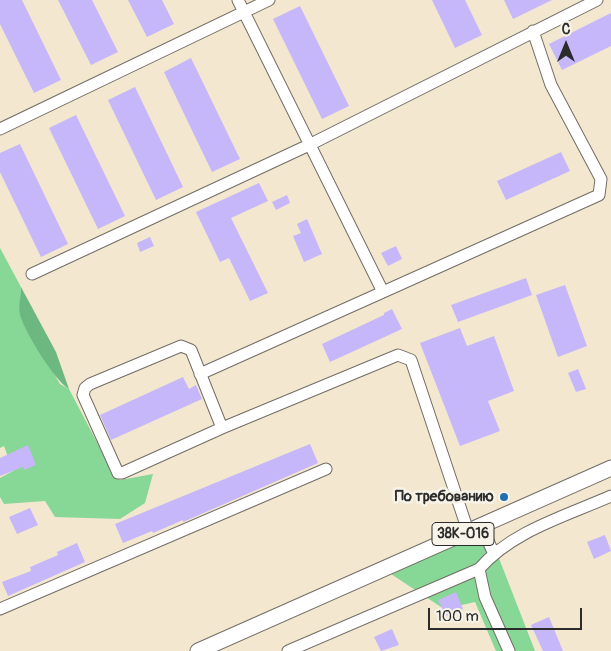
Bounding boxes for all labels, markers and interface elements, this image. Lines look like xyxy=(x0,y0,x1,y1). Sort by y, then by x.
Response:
north arrow xyxy=(541,20,591,70)
text: С xyxy=(562,21,570,38)
place label: По требованию xyxy=(395,488,494,506)
marker: По требованию xyxy=(498,491,510,503)
road number: 38К-016 xyxy=(432,522,494,546)
scale bar xyxy=(431,598,585,630)
text: 100 m xyxy=(436,607,479,626)

